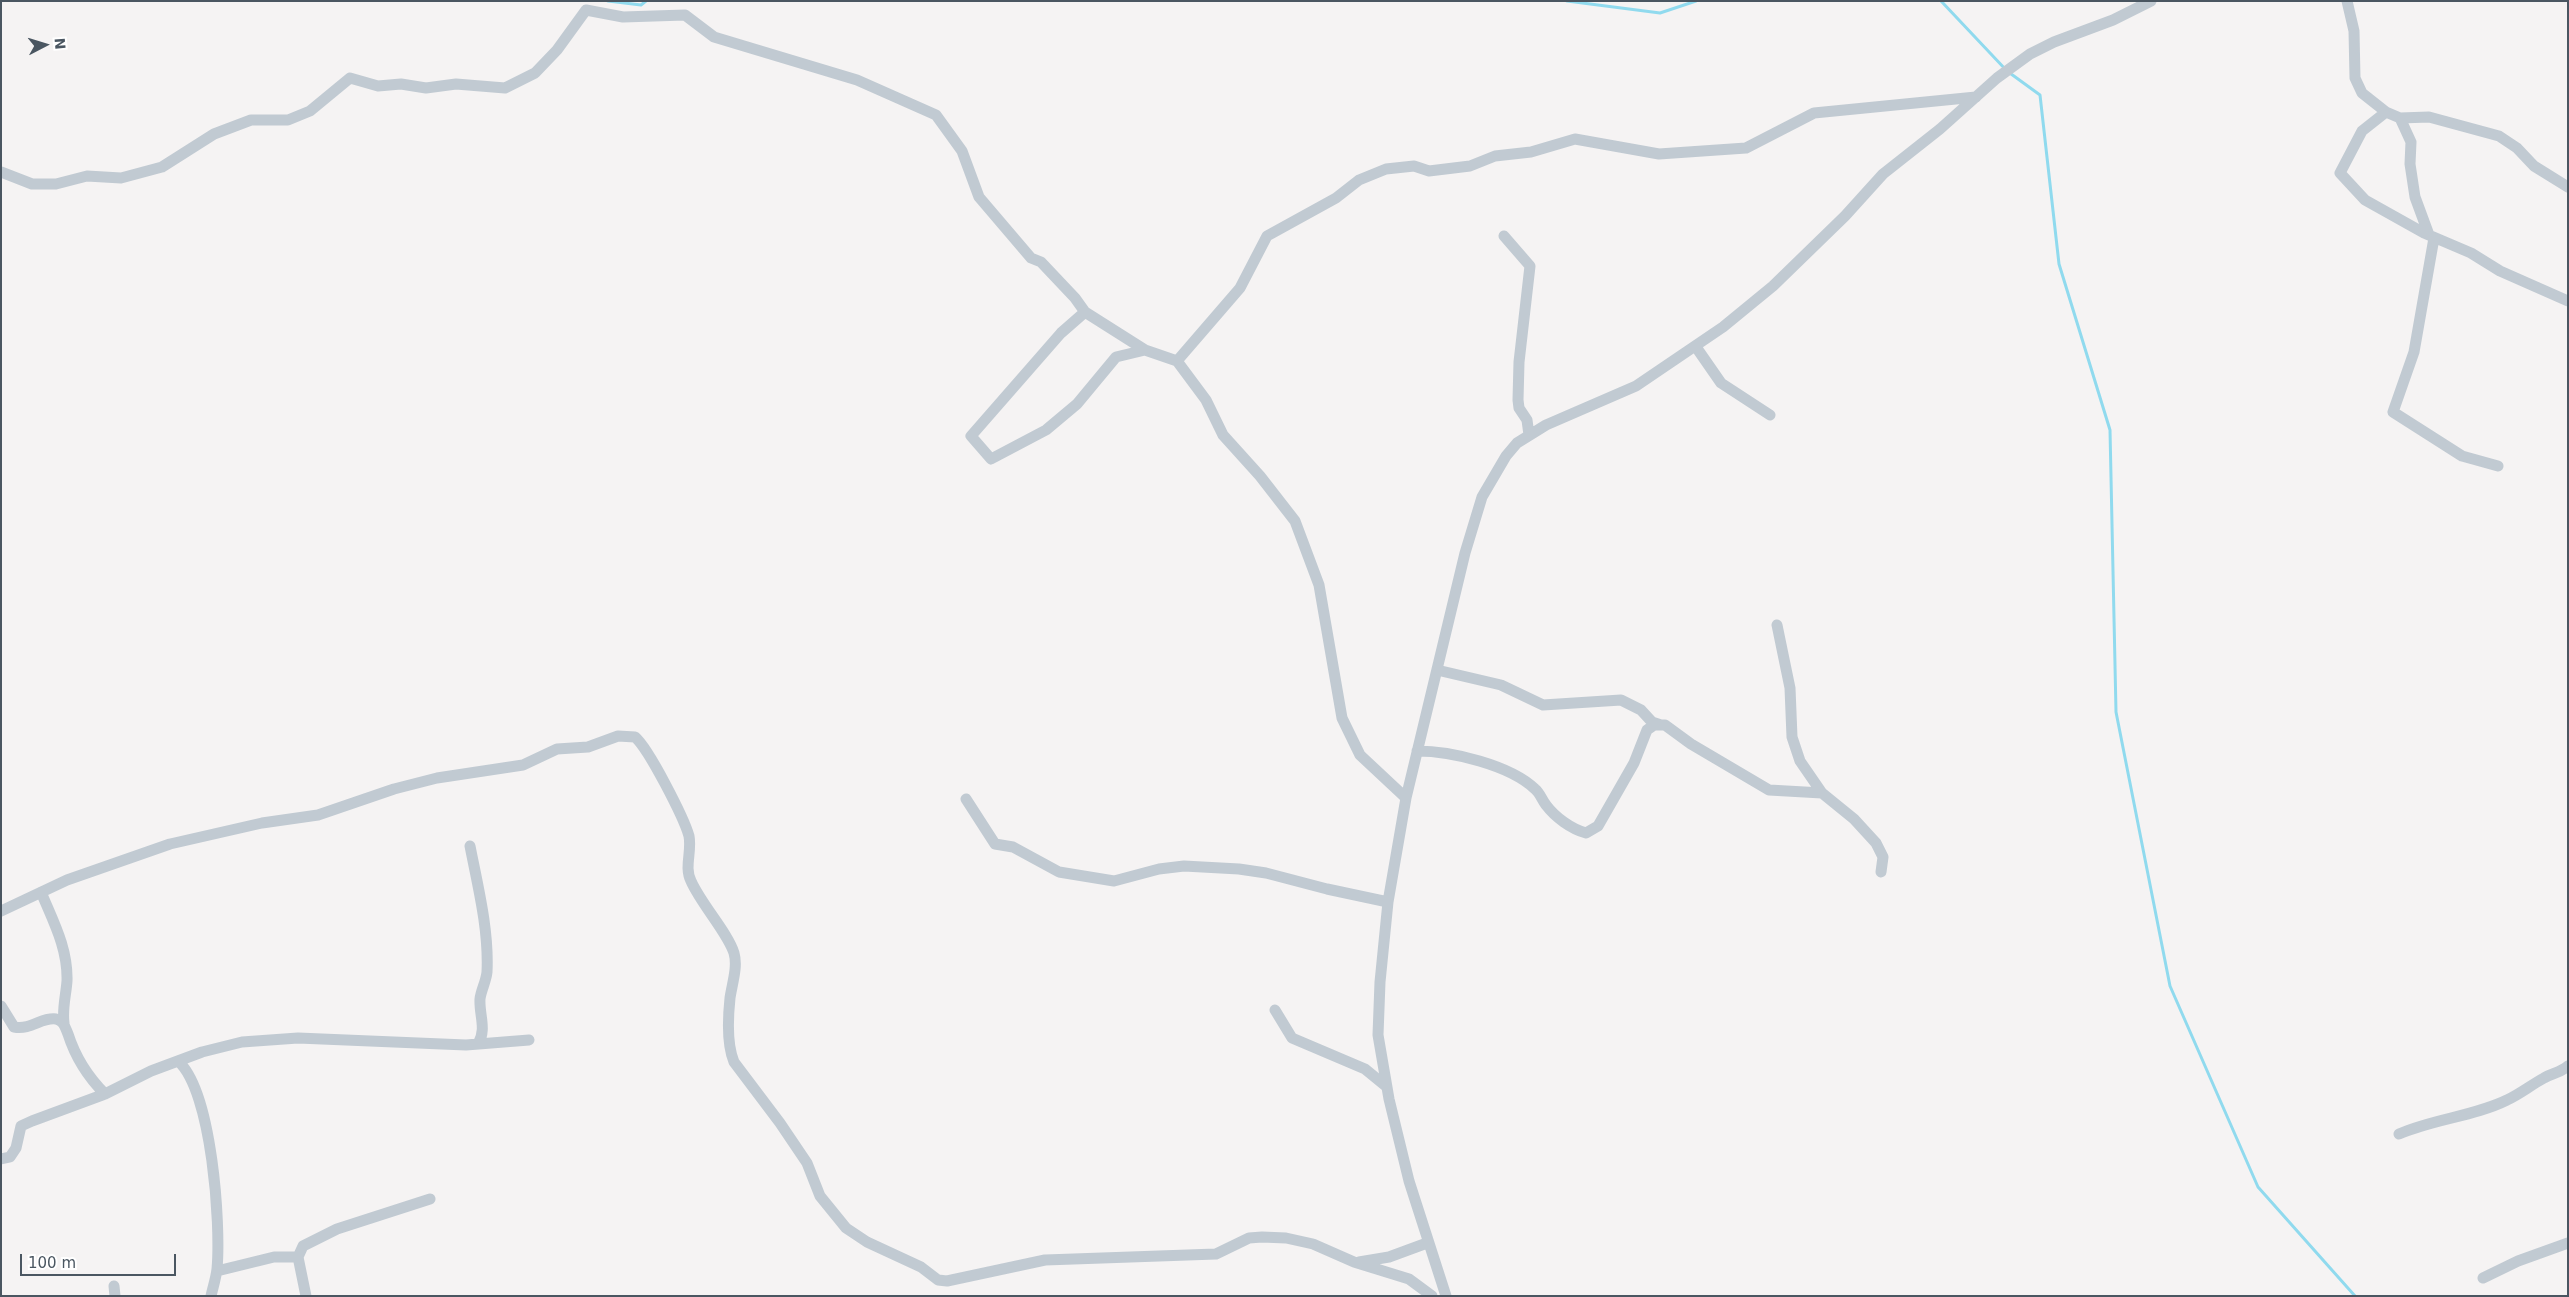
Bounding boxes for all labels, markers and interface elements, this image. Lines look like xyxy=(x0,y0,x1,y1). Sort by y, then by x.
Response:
north arrow xyxy=(20,20,70,70)
text: N xyxy=(51,37,68,50)
scale bar xyxy=(22,1244,179,1276)
text: 100 m xyxy=(28,1254,76,1272)

